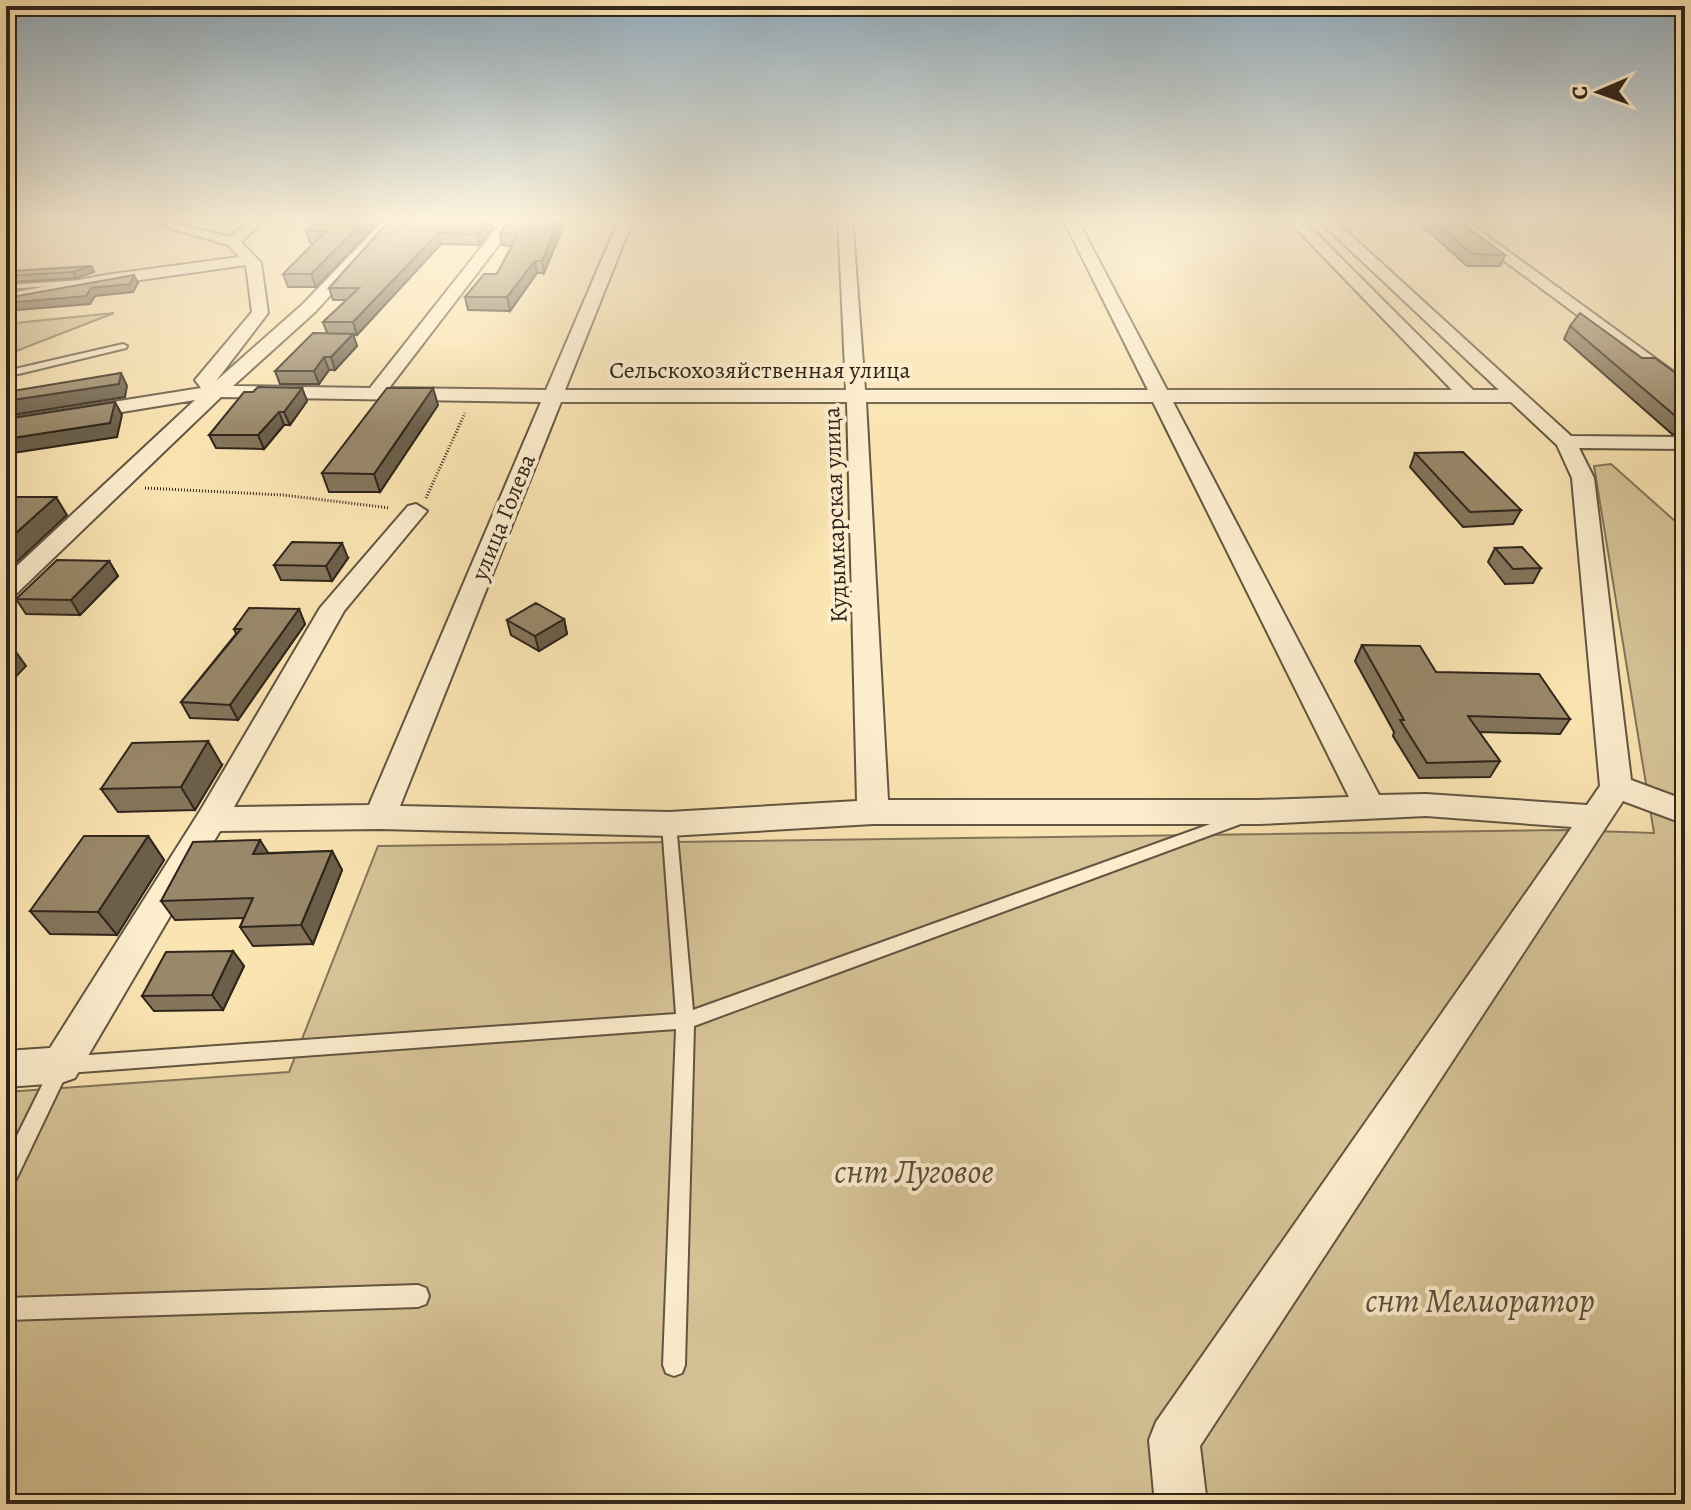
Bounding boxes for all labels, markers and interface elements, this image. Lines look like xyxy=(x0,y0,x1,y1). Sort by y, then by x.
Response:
north arrow xyxy=(1559,52,1639,132)
text: С xyxy=(1565,85,1595,100)
street label: Сельскохозяйственная улица xyxy=(609,354,911,386)
street label: Кудымкарская улица xyxy=(815,406,855,624)
street label: улица Голева xyxy=(463,449,543,586)
park label: снт Луговое xyxy=(834,1148,994,1195)
park label: снт Мелиоратор xyxy=(1365,1277,1595,1324)

